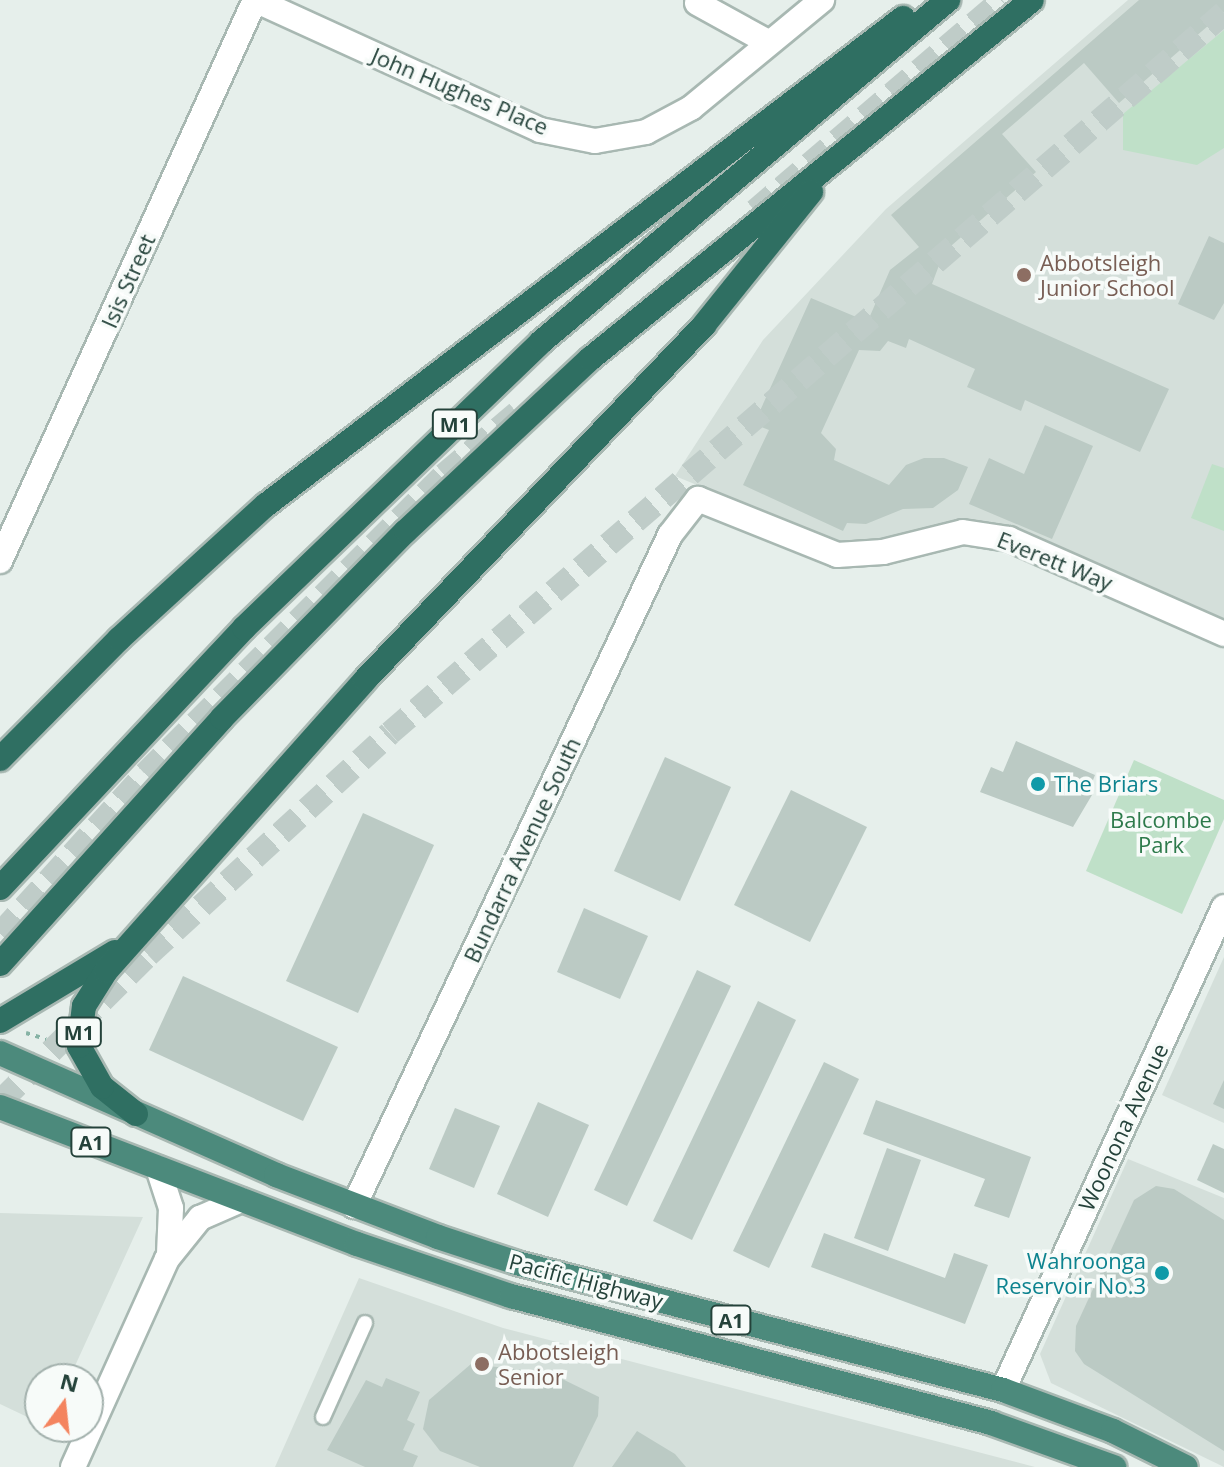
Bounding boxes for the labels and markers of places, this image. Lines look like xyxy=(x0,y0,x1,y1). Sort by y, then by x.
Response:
place label: Abbotsleigh Junior School xyxy=(1040,249,1175,300)
marker: Abbotsleigh Junior School xyxy=(1015,266,1033,284)
place label: The Briars xyxy=(1054,771,1158,797)
marker: The Briars xyxy=(1029,775,1047,793)
place label: Wahroonga Reservoir No.3 xyxy=(996,1247,1146,1298)
marker: Wahroonga Reservoir No.3 xyxy=(1153,1264,1171,1282)
place label: Abbotsleigh Senior xyxy=(498,1338,619,1390)
marker: Abbotsleigh Senior xyxy=(473,1355,491,1373)

